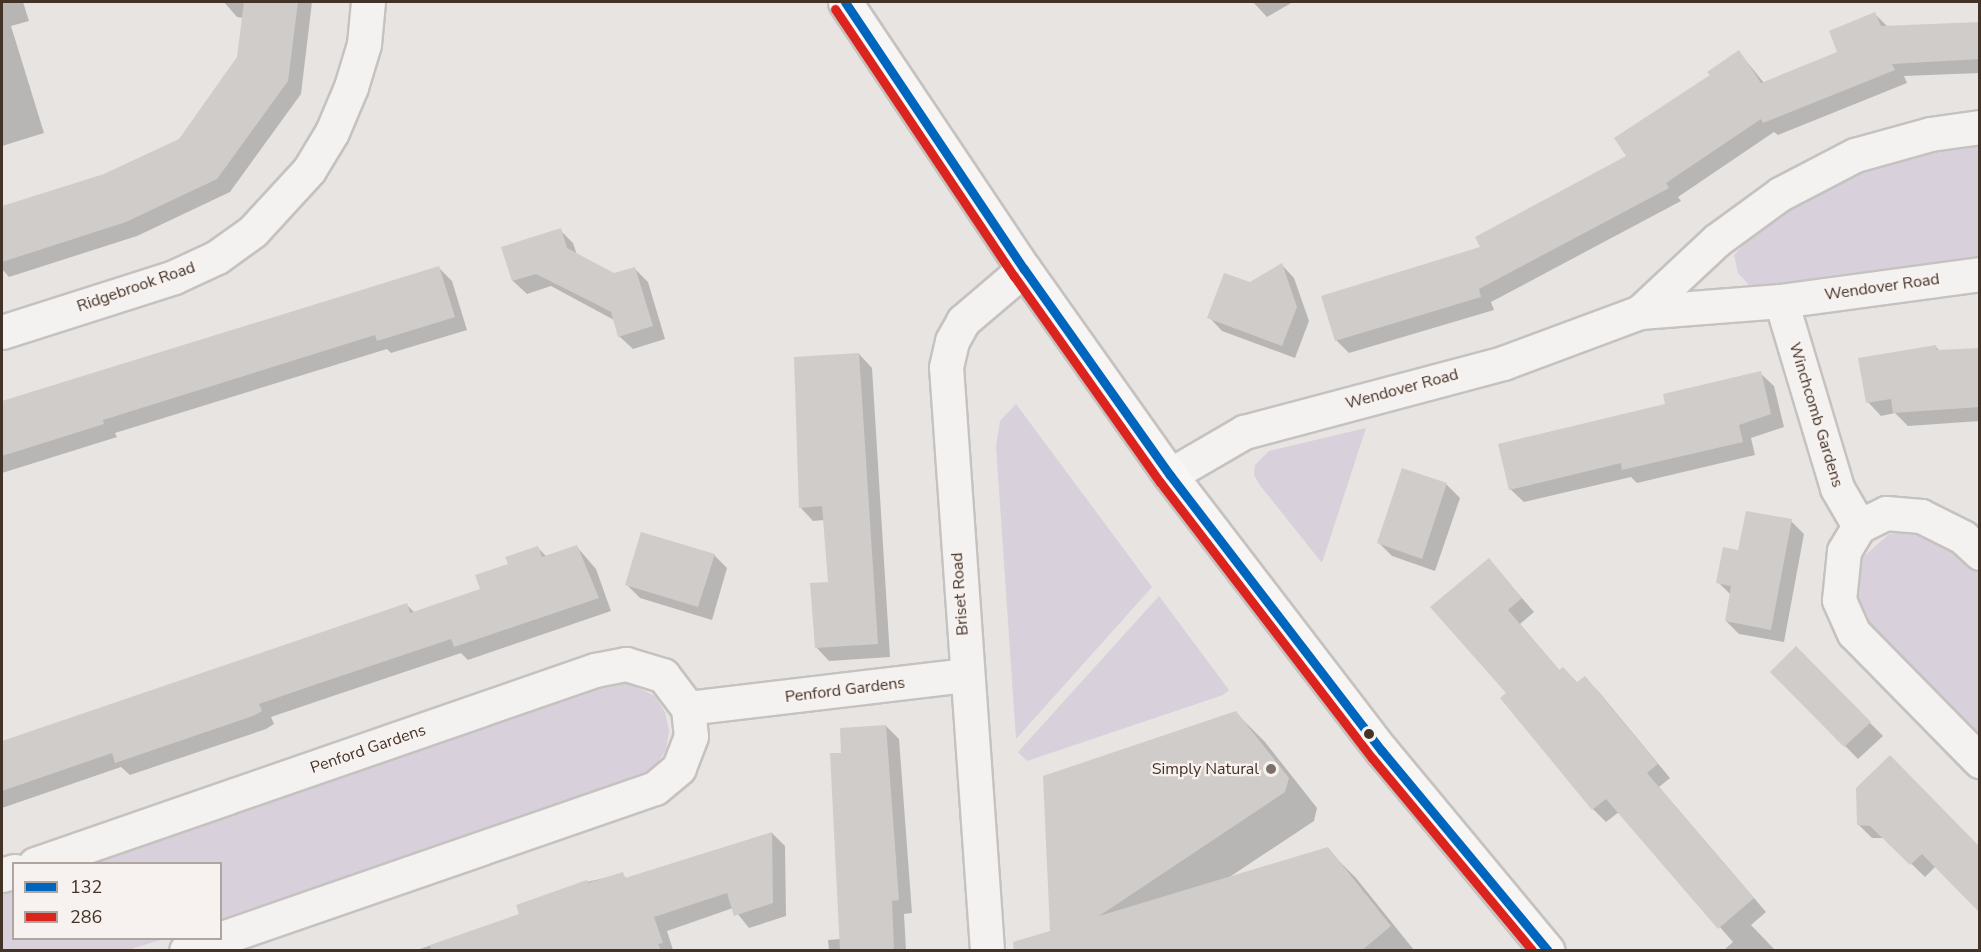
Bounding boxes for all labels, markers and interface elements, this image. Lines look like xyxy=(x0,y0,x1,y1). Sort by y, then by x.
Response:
street label: Ridgebrook Road xyxy=(74,258,198,316)
street label: Wendover Road xyxy=(1823,269,1941,305)
street label: Winchcomb Gardens xyxy=(1785,340,1847,490)
street label: Wendover Road xyxy=(1343,365,1461,413)
street label: Briset Road xyxy=(948,552,972,636)
street label: Penford Gardens xyxy=(784,673,906,707)
street label: Penford Gardens xyxy=(308,720,428,778)
unlabelled marker xyxy=(1363,728,1375,740)
place label: Simply Natural xyxy=(1152,759,1259,779)
marker: Simply Natural xyxy=(1264,762,1278,776)
legend xyxy=(12,862,222,940)
text: 132 xyxy=(70,875,102,899)
text: 286 xyxy=(70,905,102,929)

